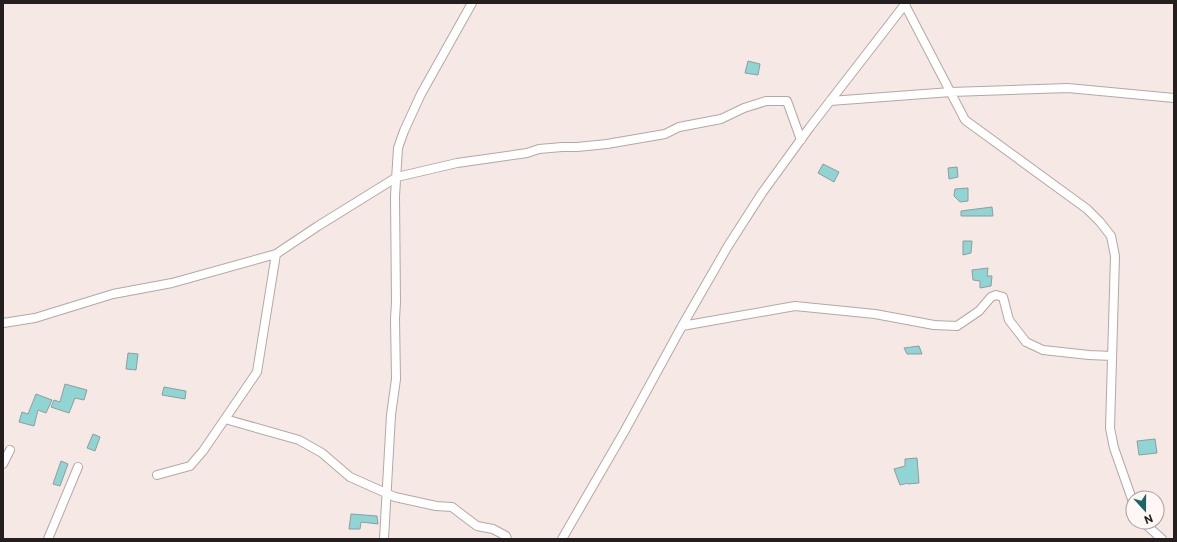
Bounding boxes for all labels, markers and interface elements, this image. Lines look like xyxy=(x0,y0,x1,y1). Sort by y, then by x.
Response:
north arrow xyxy=(1125,490,1165,530)
text: N xyxy=(1143,512,1155,527)

